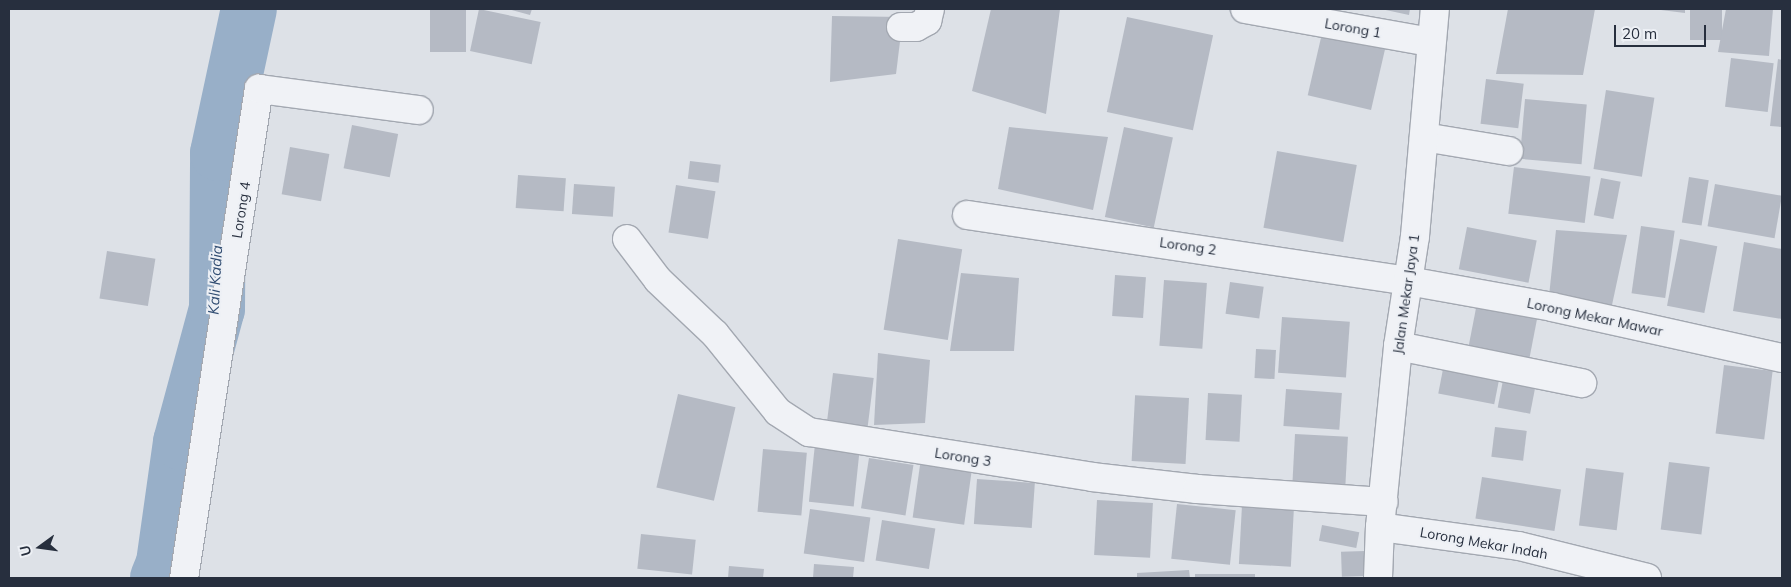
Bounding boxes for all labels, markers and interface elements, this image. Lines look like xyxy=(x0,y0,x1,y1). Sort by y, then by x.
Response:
street label: Lorong 1 xyxy=(1323,15,1383,41)
scale bar xyxy=(1616,15,1708,47)
text: 20 m xyxy=(1622,24,1657,43)
street label: Lorong 4 xyxy=(228,180,254,240)
street label: Jalan Mekar Jaya 1 xyxy=(1389,233,1423,355)
street label: Lorong 2 xyxy=(1158,234,1218,258)
water label: Kali Kadia xyxy=(204,245,226,315)
street label: Lorong Mekar Mawar xyxy=(1525,294,1665,340)
street label: Lorong 3 xyxy=(933,444,993,470)
north arrow xyxy=(15,522,65,572)
street label: Lorong Mekar Indah xyxy=(1419,523,1549,563)
text: U xyxy=(15,543,35,558)

